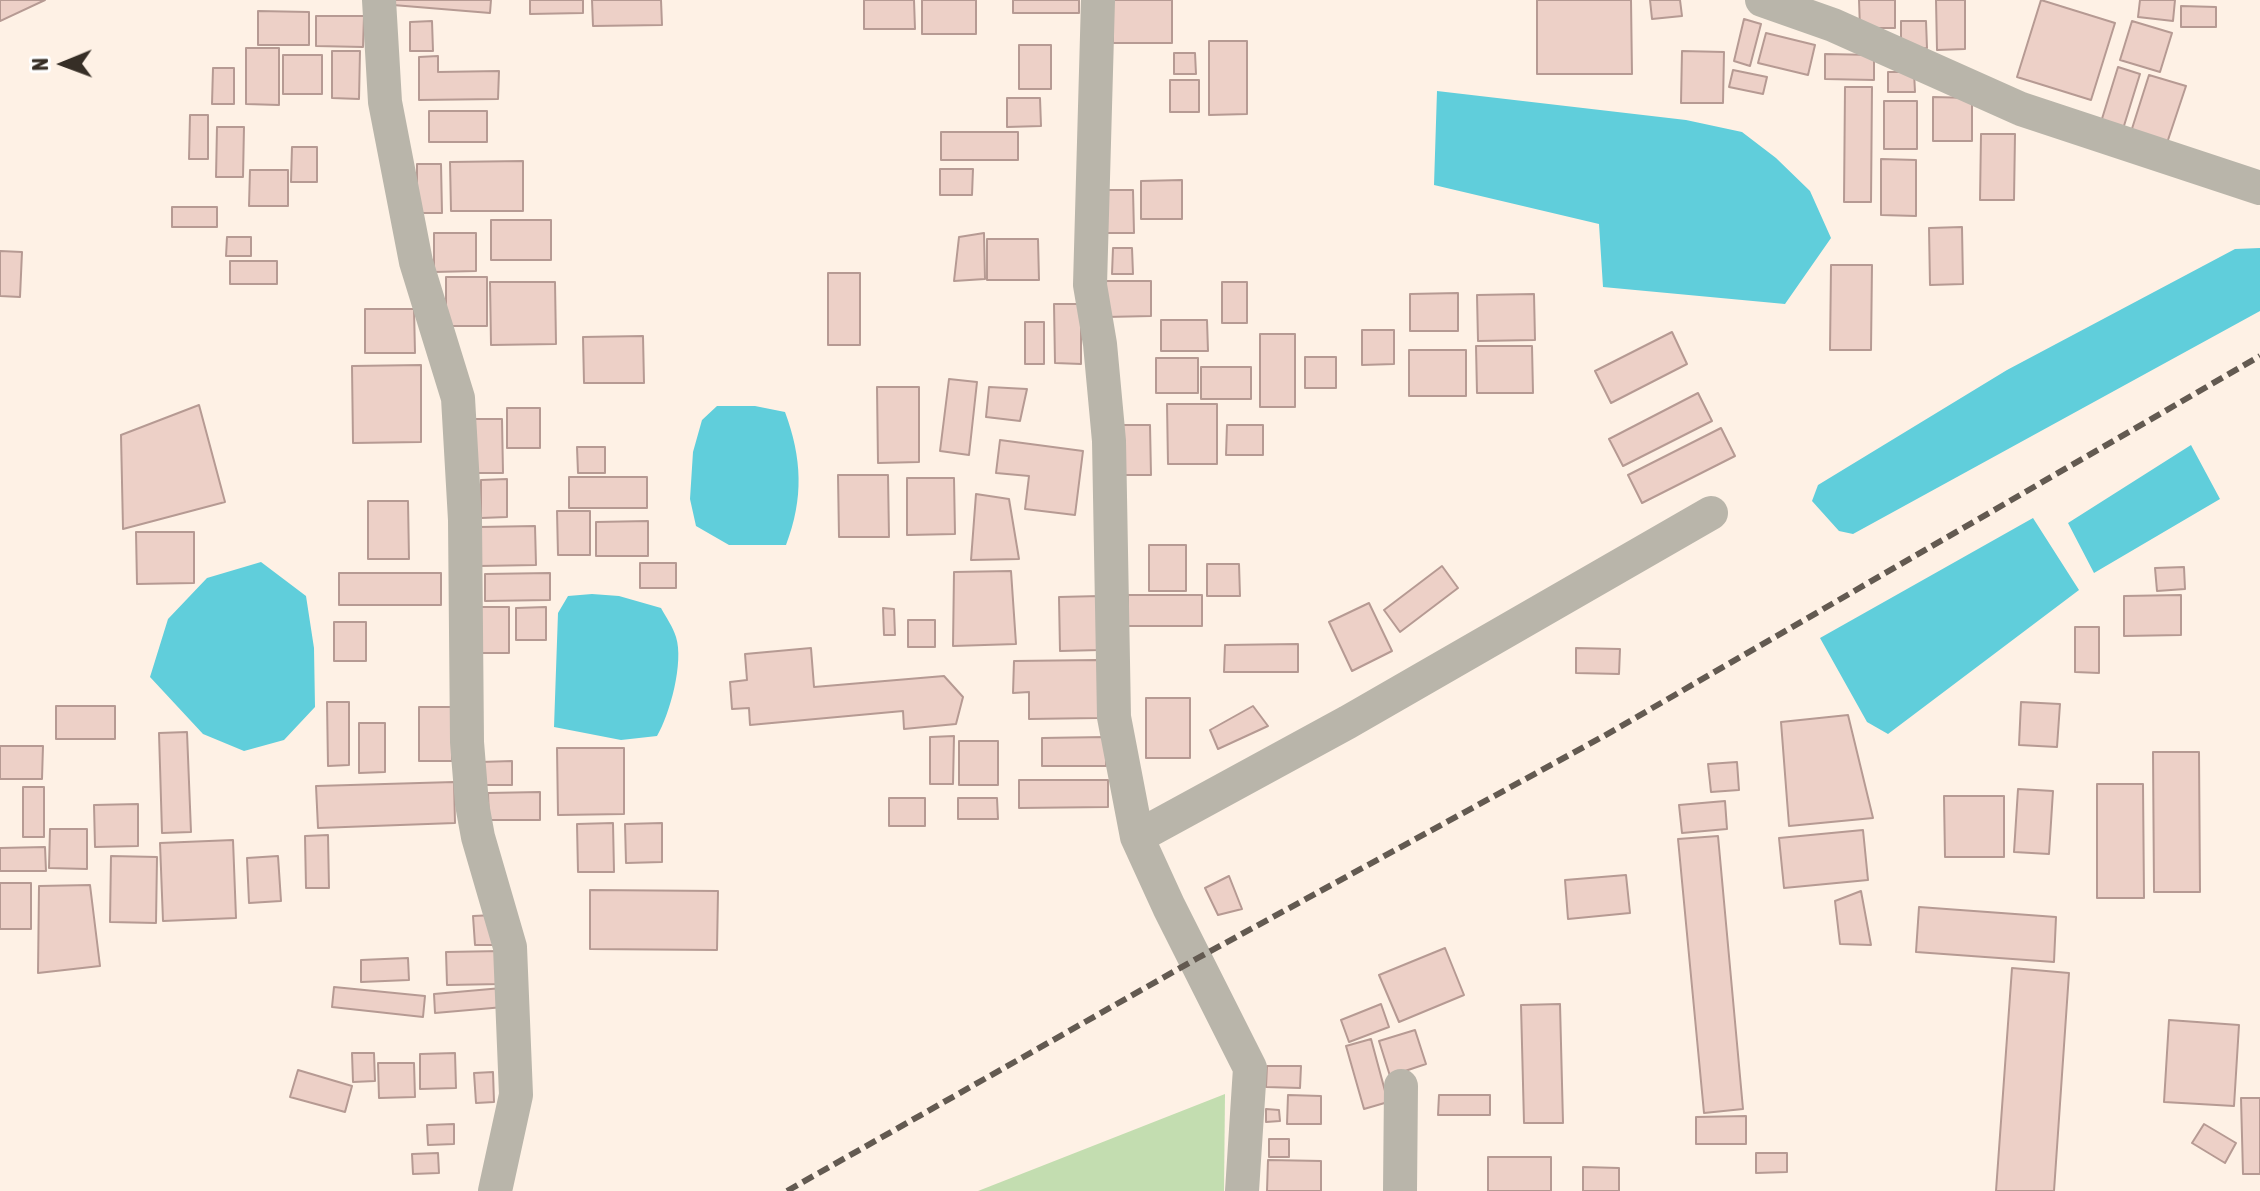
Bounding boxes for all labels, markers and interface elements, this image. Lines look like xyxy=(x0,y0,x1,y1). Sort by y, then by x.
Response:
north arrow xyxy=(24,24,104,104)
text: N xyxy=(27,58,53,71)

